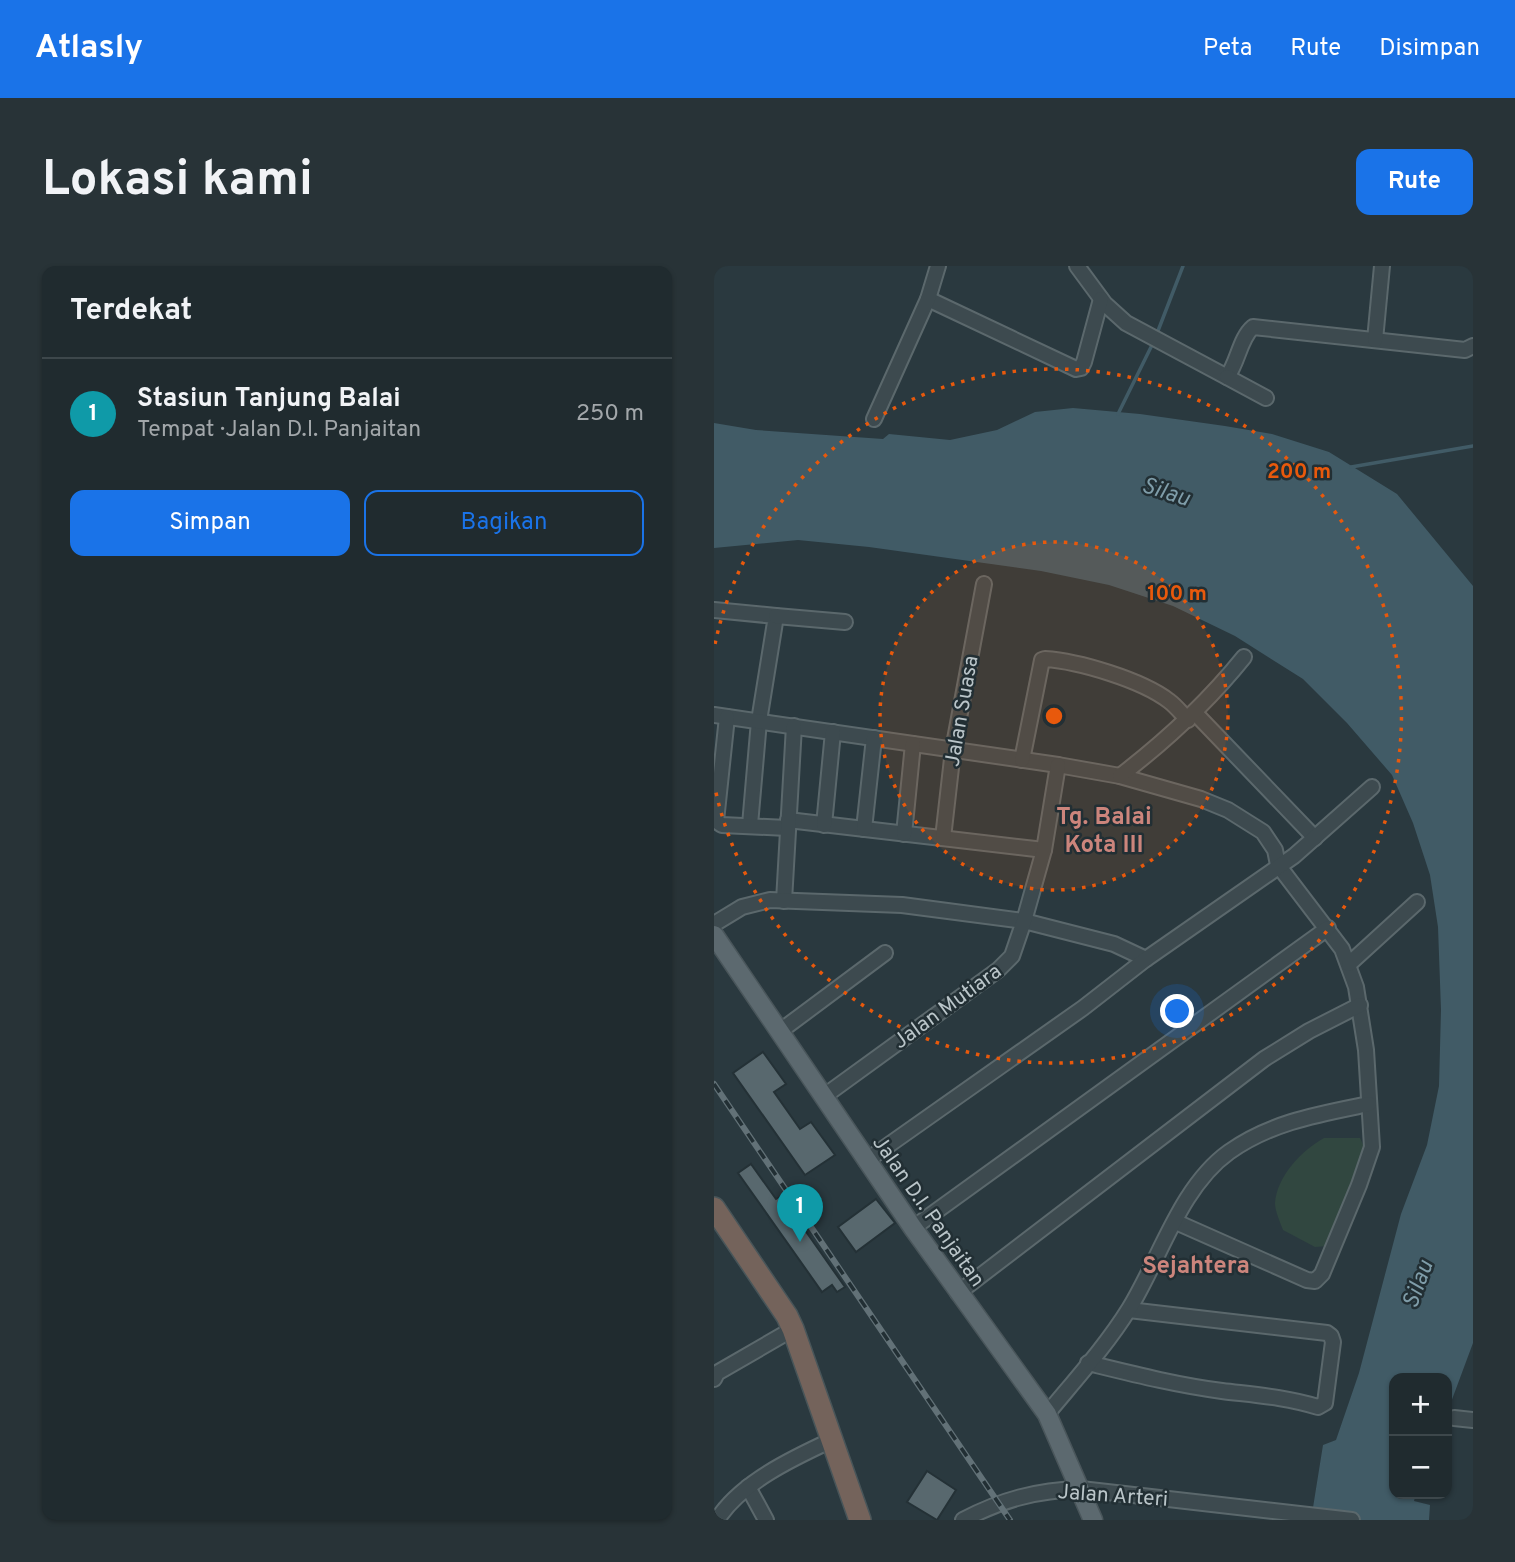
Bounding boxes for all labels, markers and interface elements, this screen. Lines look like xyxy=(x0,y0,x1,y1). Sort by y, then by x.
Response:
text: Atlasly xyxy=(35,28,143,70)
text: Peta xyxy=(1203,34,1252,64)
text: Rute xyxy=(1290,34,1341,64)
text: Disimpan xyxy=(1379,34,1480,64)
button: Rute xyxy=(1356,149,1473,215)
text: Lokasi kami xyxy=(42,151,313,213)
text: Terdekat xyxy=(70,293,192,330)
text: Stasiun Tanjung Balai xyxy=(137,383,401,416)
text: 1 xyxy=(88,400,98,429)
text: 250 m xyxy=(576,400,644,429)
text: Tempat · Jalan D.I. Panjaitan xyxy=(137,416,421,445)
text: 200 m xyxy=(1267,459,1331,486)
water label: Silau xyxy=(1137,472,1194,515)
button: Simpan xyxy=(70,490,350,556)
button: Bagikan xyxy=(364,490,644,556)
text: 100 m xyxy=(1147,581,1207,608)
street label: Jalan Suasa xyxy=(939,654,986,769)
centre of rings xyxy=(1042,704,1066,728)
district label: Tg. Balai Kota III xyxy=(1056,803,1152,861)
street label: Jalan Mutiara xyxy=(888,959,1007,1056)
your location xyxy=(1160,994,1194,1028)
street label: Jalan D.I. Panjaitan xyxy=(865,1131,990,1293)
pin: 1 xyxy=(777,1184,823,1242)
district label: Sejahtera xyxy=(1142,1252,1250,1282)
water label: Silau xyxy=(1397,1256,1442,1313)
map controls xyxy=(1389,1373,1452,1499)
button: + xyxy=(1389,1373,1452,1436)
button: − xyxy=(1389,1436,1452,1499)
street label: Jalan Arteri xyxy=(1057,1479,1169,1514)

